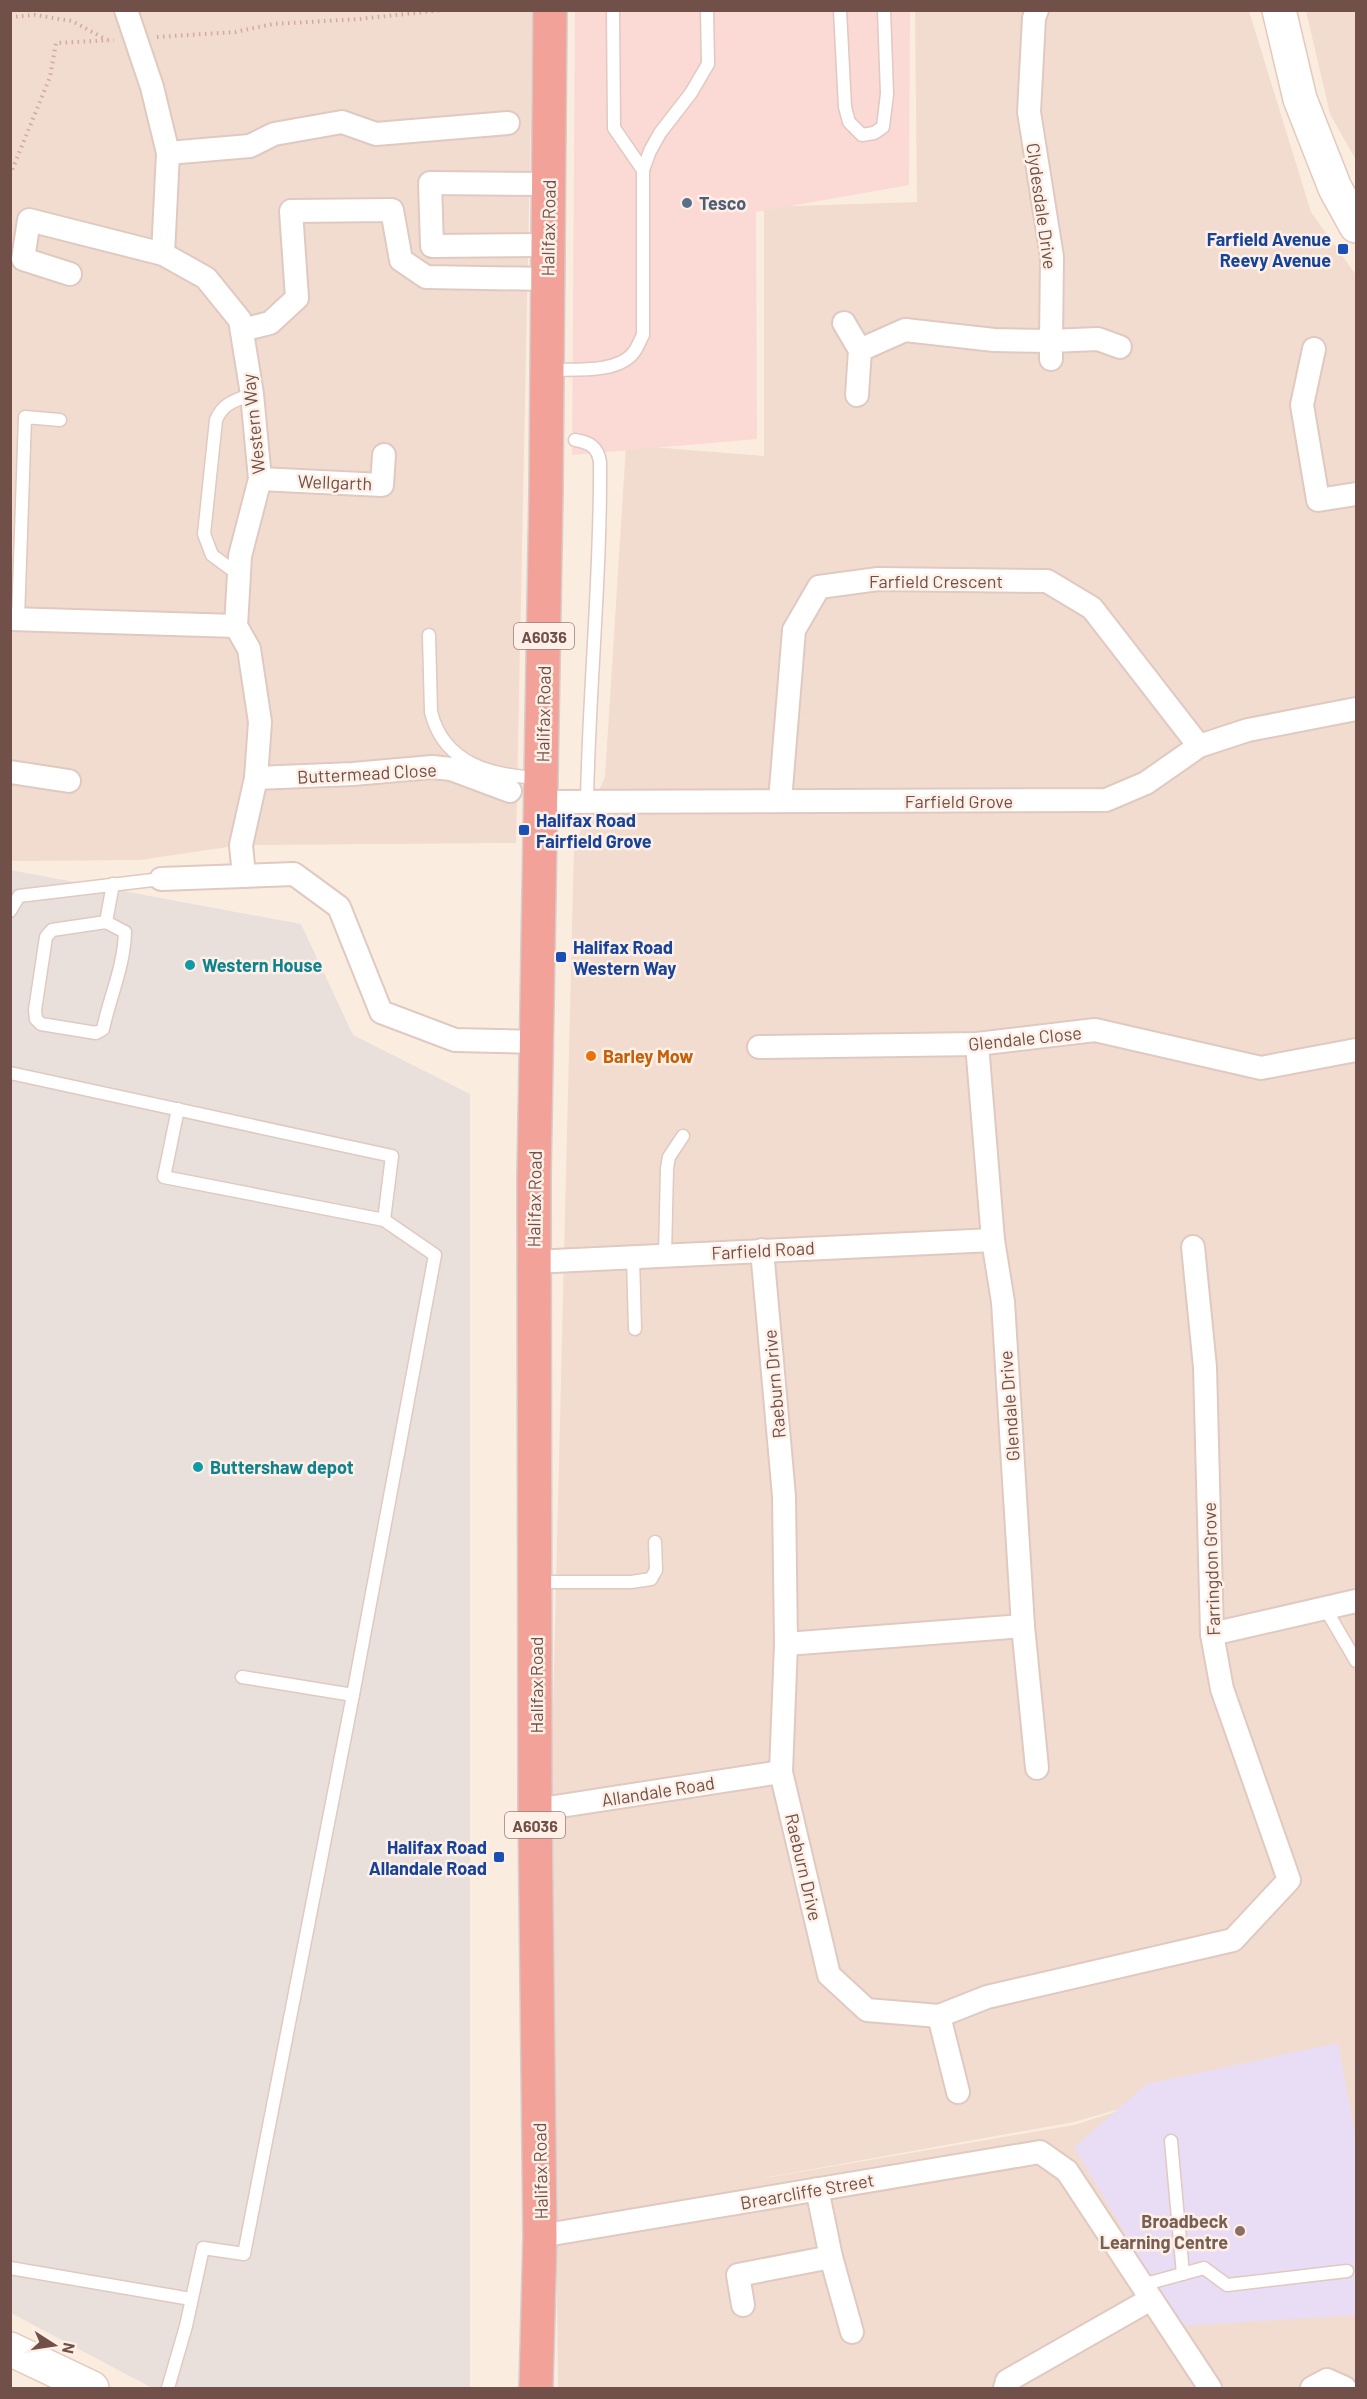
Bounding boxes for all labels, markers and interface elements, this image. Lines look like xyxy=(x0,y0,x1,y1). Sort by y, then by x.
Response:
street label: Clydesdale Drive xyxy=(1022,141,1062,271)
street label: Halifax Road xyxy=(536,179,560,277)
place label: Tesco xyxy=(699,192,746,214)
marker: Tesco xyxy=(680,196,694,210)
place label: Farfield Avenue Reevy Avenue xyxy=(1207,228,1331,271)
marker: Farfield Avenue Reevy Avenue xyxy=(1336,242,1350,256)
street label: Western Way xyxy=(237,373,269,475)
street label: Wellgarth xyxy=(297,470,373,494)
street label: Farfield Crescent xyxy=(869,570,1003,592)
road number: A6036 xyxy=(514,623,574,649)
street label: Halifax Road xyxy=(531,665,555,763)
street label: Buttermead Close xyxy=(297,758,437,788)
street label: Farfield Grove xyxy=(905,790,1013,812)
place label: Halifax Road Fairfield Grove xyxy=(536,809,652,852)
marker: Halifax Road Fairfield Grove xyxy=(517,823,531,837)
place label: Halifax Road Western Way xyxy=(573,936,676,979)
marker: Halifax Road Western Way xyxy=(554,950,568,964)
place label: Western House xyxy=(202,954,322,976)
marker: Western House xyxy=(183,958,197,972)
street label: Glendale Close xyxy=(967,1021,1083,1055)
place label: Barley Mow xyxy=(603,1045,693,1067)
marker: Barley Mow xyxy=(584,1049,598,1063)
street label: Halifax Road xyxy=(522,1150,546,1248)
street label: Farfield Road xyxy=(711,1236,815,1264)
street label: Raeburn Drive xyxy=(758,1329,790,1439)
street label: Glendale Drive xyxy=(994,1350,1024,1462)
place label: Buttershaw depot xyxy=(210,1456,354,1478)
marker: Buttershaw depot xyxy=(191,1460,205,1474)
street label: Farringdon Grove xyxy=(1198,1502,1224,1636)
street label: Halifax Road xyxy=(525,1637,547,1733)
street label: Allandale Road xyxy=(600,1771,716,1811)
street label: Raeburn Drive xyxy=(781,1811,827,1923)
road number: A6036 xyxy=(505,1812,565,1838)
place label: Halifax Road Allandale Road xyxy=(369,1836,487,1879)
marker: Halifax Road Allandale Road xyxy=(492,1850,506,1864)
street label: Halifax Road xyxy=(528,2122,552,2220)
street label: Brearcliffe Street xyxy=(738,2168,876,2214)
place label: Broadbeck Learning Centre xyxy=(1100,2210,1228,2253)
marker: Broadbeck Learning Centre xyxy=(1233,2224,1247,2238)
north arrow xyxy=(24,2315,84,2375)
text: N xyxy=(59,2341,80,2355)

